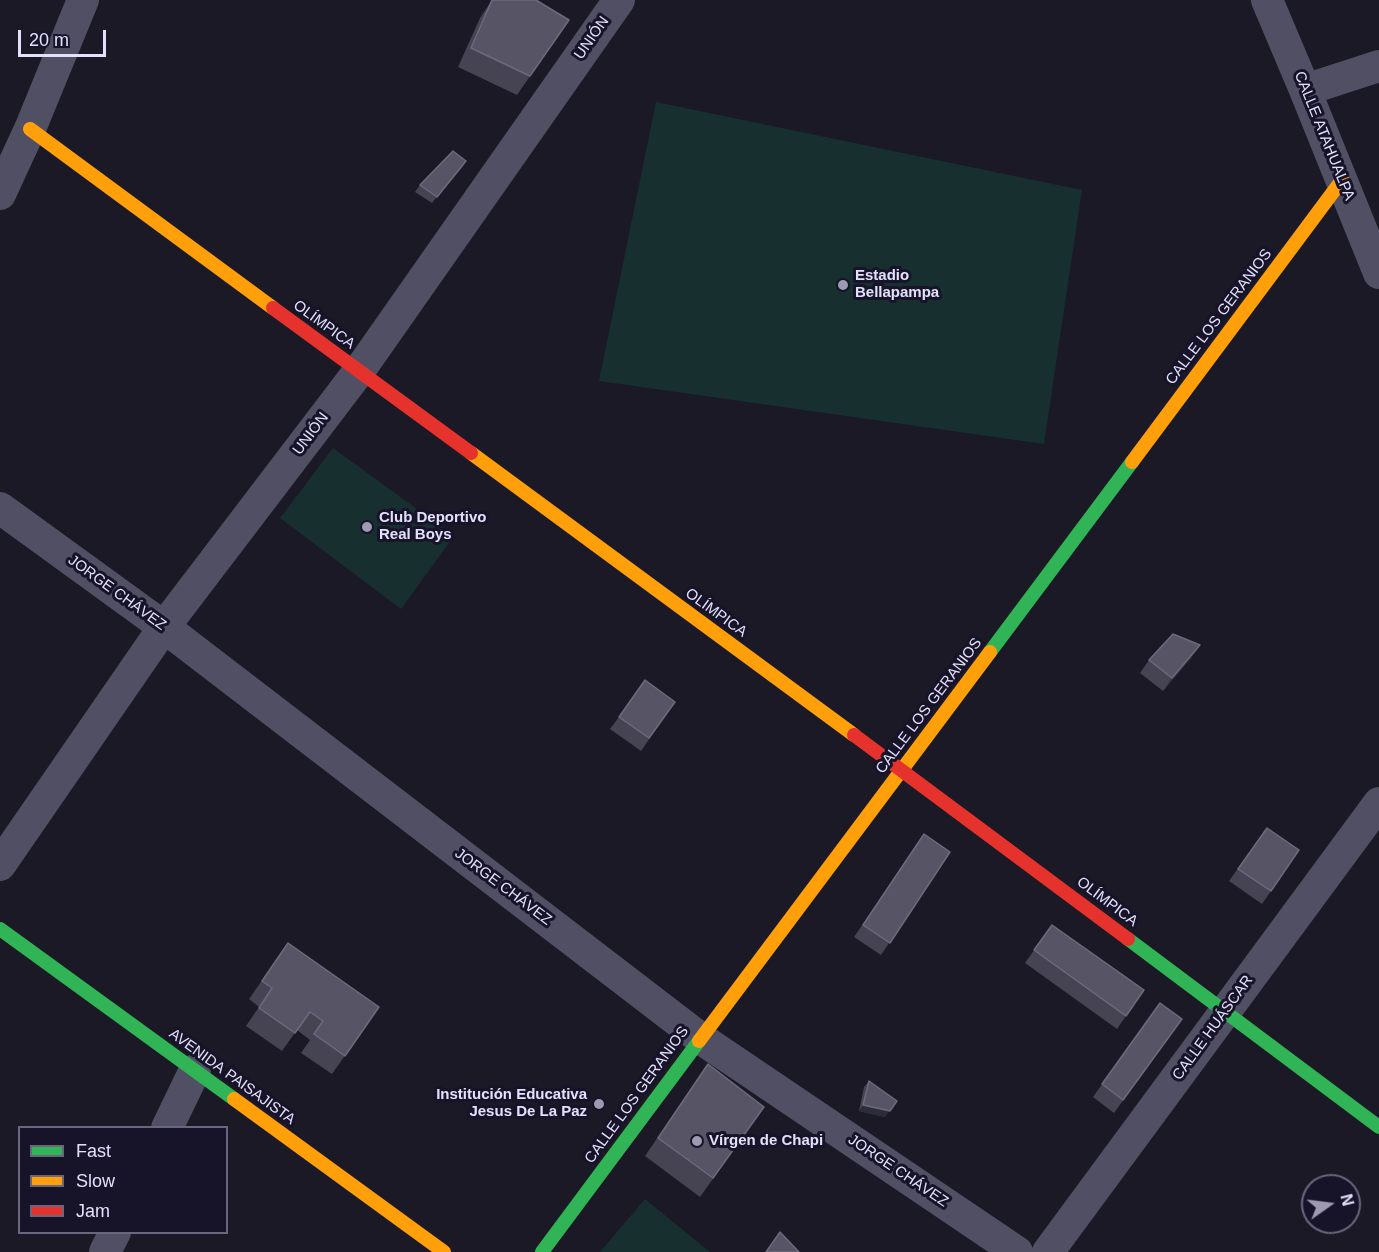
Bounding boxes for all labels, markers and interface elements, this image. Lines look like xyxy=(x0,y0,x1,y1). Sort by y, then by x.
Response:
street label: UNIÓN xyxy=(571,13,613,63)
scale bar xyxy=(21,18,110,56)
text: 20 m xyxy=(29,30,69,50)
street label: CALLE ATAHUALPA xyxy=(1290,69,1358,203)
street label: CALLE LOS GERANIOS xyxy=(1162,246,1276,388)
place label: Estadio Bellapampa xyxy=(855,267,939,302)
marker: Estadio Bellapampa xyxy=(836,278,850,292)
street label: OLÍMPICA xyxy=(290,297,358,353)
street label: UNIÓN xyxy=(289,409,333,459)
place label: Club Deportivo Real Boys xyxy=(379,509,486,544)
marker: Club Deportivo Real Boys xyxy=(360,520,374,534)
street label: JORGE CHÁVEZ xyxy=(65,551,169,635)
street label: OLÍMPICA xyxy=(682,585,750,641)
street label: CALLE LOS GERANIOS xyxy=(872,635,986,777)
street label: JORGE CHÁVEZ xyxy=(451,845,555,929)
street label: OLÍMPICA xyxy=(1073,873,1141,931)
street label: CALLE HUÁSCAR xyxy=(1169,972,1257,1084)
street label: CALLE LOS GERANIOS xyxy=(581,1023,693,1167)
street label: AVENIDA PAISAJISTA xyxy=(165,1025,299,1129)
place label: Institución Educativa Jesus De La Paz xyxy=(436,1086,587,1121)
marker: Institución Educativa Jesus De La Paz xyxy=(592,1097,606,1111)
legend xyxy=(18,1126,228,1234)
street label: JORGE CHÁVEZ xyxy=(845,1131,951,1211)
place label: Vírgen de Chapi xyxy=(709,1132,823,1150)
marker: Vírgen de Chapi xyxy=(690,1134,704,1148)
text: Fast xyxy=(76,1141,111,1161)
text: Slow xyxy=(76,1171,115,1191)
north arrow xyxy=(1301,1174,1361,1234)
text: N xyxy=(1337,1192,1357,1208)
text: Jam xyxy=(76,1201,110,1221)

